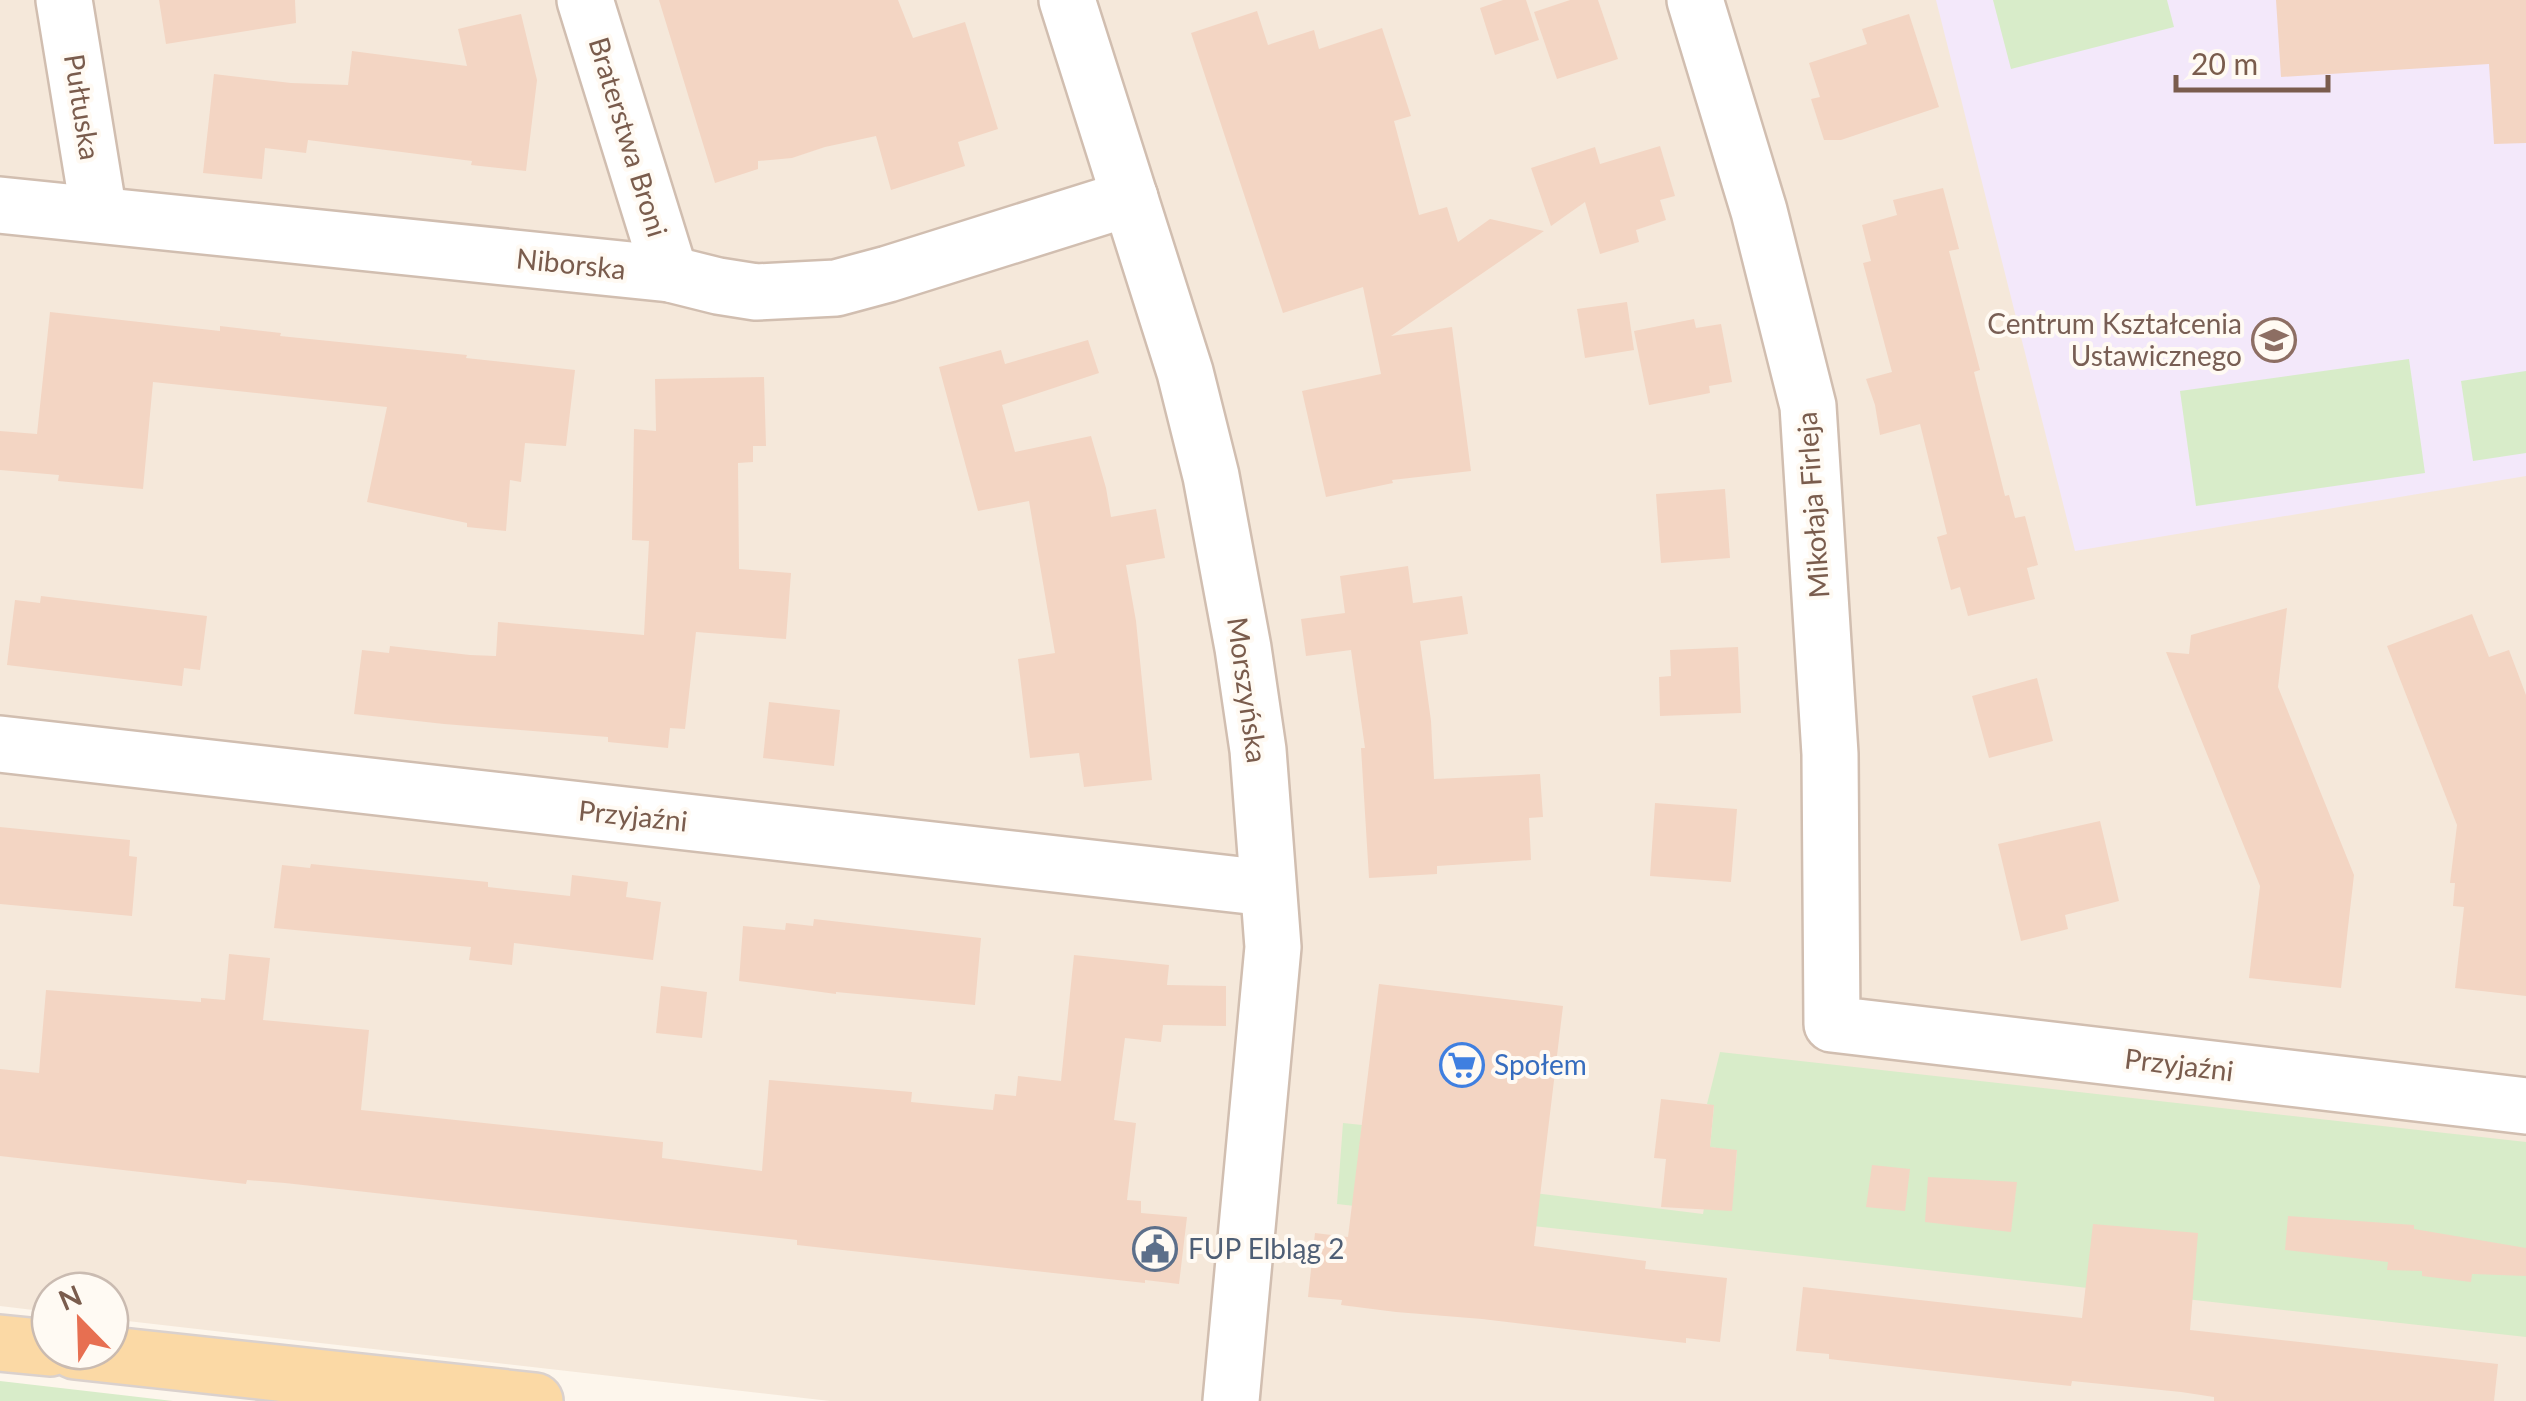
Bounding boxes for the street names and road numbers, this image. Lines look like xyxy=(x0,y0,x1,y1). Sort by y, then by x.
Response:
street label: Braterstwa Broni xyxy=(582,33,675,241)
street label: Pułtuska xyxy=(58,51,108,162)
street label: Niborska xyxy=(515,240,627,286)
street label: Mikołaja Firleja xyxy=(1789,411,1835,599)
street label: Morszyńska xyxy=(1221,615,1275,765)
street label: Przyjaźni xyxy=(577,792,689,838)
street label: Przyjaźni xyxy=(2123,1040,2236,1088)

